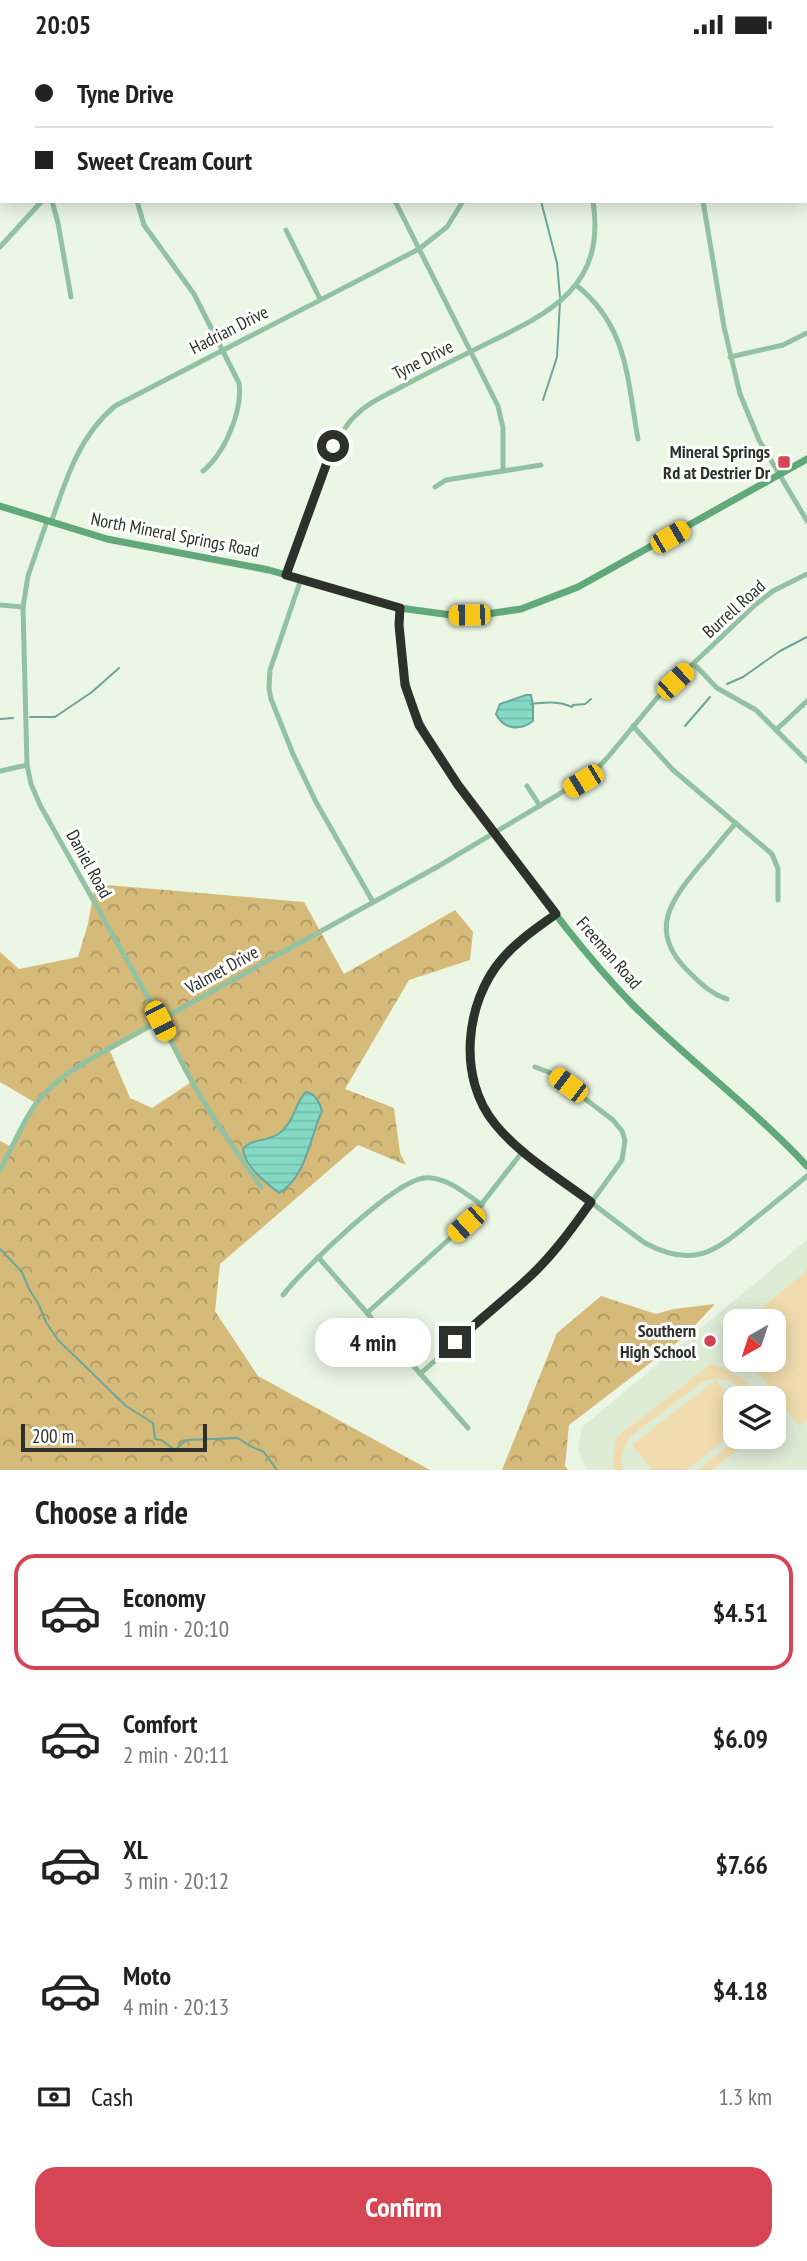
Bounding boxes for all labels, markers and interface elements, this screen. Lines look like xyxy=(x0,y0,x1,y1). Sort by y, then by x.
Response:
text: 20:05 xyxy=(35,8,91,41)
text: Tyne Drive xyxy=(77,77,174,110)
text: Sweet Cream Court xyxy=(77,144,252,177)
street label: Hadrian Drive xyxy=(186,300,272,359)
street label: Tyne Drive xyxy=(389,335,457,385)
route start xyxy=(317,430,349,462)
place label: Mineral Springs Rd at Destrier Dr xyxy=(663,440,771,484)
marker: Mineral Springs Rd at Destrier Dr xyxy=(776,454,792,470)
street label: North Mineral Springs Road xyxy=(89,507,261,562)
car xyxy=(647,517,694,557)
street label: Burrell Road xyxy=(698,574,770,643)
car xyxy=(448,604,491,626)
car xyxy=(653,659,698,703)
car xyxy=(560,761,607,801)
street label: Daniel Road xyxy=(61,826,118,902)
street label: Freeman Road xyxy=(572,912,647,994)
street label: Valmet Drive xyxy=(180,940,262,999)
car xyxy=(142,998,179,1044)
car xyxy=(545,1064,592,1106)
car xyxy=(444,1202,489,1246)
north arrow xyxy=(723,1309,786,1372)
map controls xyxy=(723,1309,786,1449)
callout: 4 min xyxy=(315,1317,430,1367)
place label: Southern High School xyxy=(620,1319,697,1363)
route end xyxy=(439,1326,471,1358)
text: 4 min xyxy=(350,1328,396,1357)
marker: Southern High School xyxy=(702,1333,718,1349)
button: layers xyxy=(723,1386,786,1449)
scale bar xyxy=(21,1421,206,1453)
text: 200 m xyxy=(32,1424,74,1448)
text: Choose a ride xyxy=(35,1491,188,1533)
icon: car xyxy=(39,1581,102,1644)
text: Economy xyxy=(123,1581,205,1614)
text: $4.51 xyxy=(713,1596,768,1629)
text: 1 min · 20:10 xyxy=(123,1614,229,1643)
icon: car xyxy=(39,1707,102,1770)
text: Comfort xyxy=(123,1707,197,1740)
text: $6.09 xyxy=(713,1722,768,1755)
text: 2 min · 20:11 xyxy=(123,1740,229,1769)
icon: car xyxy=(39,1833,102,1896)
text: XL xyxy=(123,1833,148,1866)
text: $7.66 xyxy=(715,1848,768,1881)
text: 3 min · 20:12 xyxy=(123,1866,229,1895)
icon: car xyxy=(39,1959,102,2022)
text: Moto xyxy=(123,1959,171,1992)
text: $4.18 xyxy=(713,1974,768,2007)
text: 4 min · 20:13 xyxy=(123,1992,229,2021)
icon: cash xyxy=(35,2078,73,2116)
text: Cash xyxy=(91,2080,133,2113)
text: 1.3 km xyxy=(718,2082,772,2111)
button: Confirm xyxy=(35,2167,772,2247)

